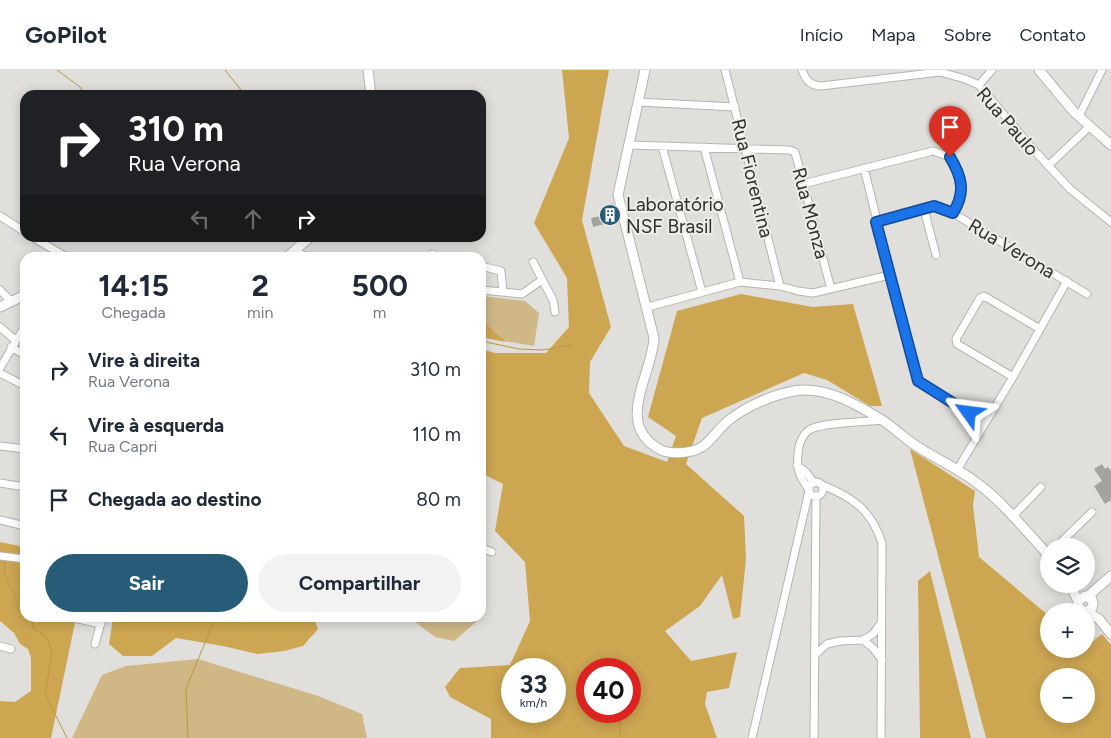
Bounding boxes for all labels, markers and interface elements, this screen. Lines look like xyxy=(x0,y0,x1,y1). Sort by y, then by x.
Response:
text: GoPilot xyxy=(25,20,107,49)
text: Início xyxy=(800,24,843,46)
text: Mapa xyxy=(871,24,915,46)
text: Sobre xyxy=(943,24,991,46)
text: Contato xyxy=(1019,24,1086,46)
street label: Rua Paulo xyxy=(972,82,1044,160)
pin xyxy=(929,106,971,157)
text: 310 m xyxy=(128,108,224,150)
icon: right xyxy=(45,110,110,175)
icon: arrive xyxy=(936,113,964,141)
street label: Rua Fiorentina xyxy=(727,116,778,240)
text: Rua Verona xyxy=(128,150,241,177)
street label: Rua Monza xyxy=(787,165,834,261)
place label: Laboratório NSF Brasil xyxy=(626,193,724,238)
building icon: Laboratório NSF Brasil xyxy=(598,203,622,227)
icon: left xyxy=(186,205,214,233)
icon: ahead xyxy=(239,205,267,233)
icon: right xyxy=(292,205,320,233)
street label: Rua Verona xyxy=(964,213,1059,283)
text: 14:15 xyxy=(98,267,169,304)
text: 2 xyxy=(252,267,269,304)
text: 500 xyxy=(352,267,408,304)
text: Chegada xyxy=(101,303,166,322)
text: min xyxy=(247,303,273,322)
text: m xyxy=(373,303,386,322)
text: Vire à direita xyxy=(88,349,200,372)
icon: right xyxy=(45,356,73,384)
text: 310 m xyxy=(410,358,461,381)
text: Rua Verona xyxy=(88,372,170,391)
position arrow xyxy=(942,386,994,438)
text: Vire à esquerda xyxy=(88,414,224,437)
icon: left xyxy=(45,421,73,449)
text: 110 m xyxy=(412,423,461,446)
text: Rua Capri xyxy=(88,437,157,456)
icon: arrive xyxy=(45,486,73,514)
text: Chegada ao destino xyxy=(88,488,261,511)
text: 80 m xyxy=(416,488,461,511)
map controls xyxy=(1040,538,1095,723)
button: layers xyxy=(1040,538,1095,593)
button: Sair xyxy=(45,554,248,612)
button: Compartilhar xyxy=(258,554,461,612)
button: + xyxy=(1040,603,1095,658)
speed limit sign: 40 xyxy=(576,658,641,723)
button: − xyxy=(1040,668,1095,723)
text: 33 xyxy=(520,669,547,699)
text: km/h xyxy=(520,696,547,710)

